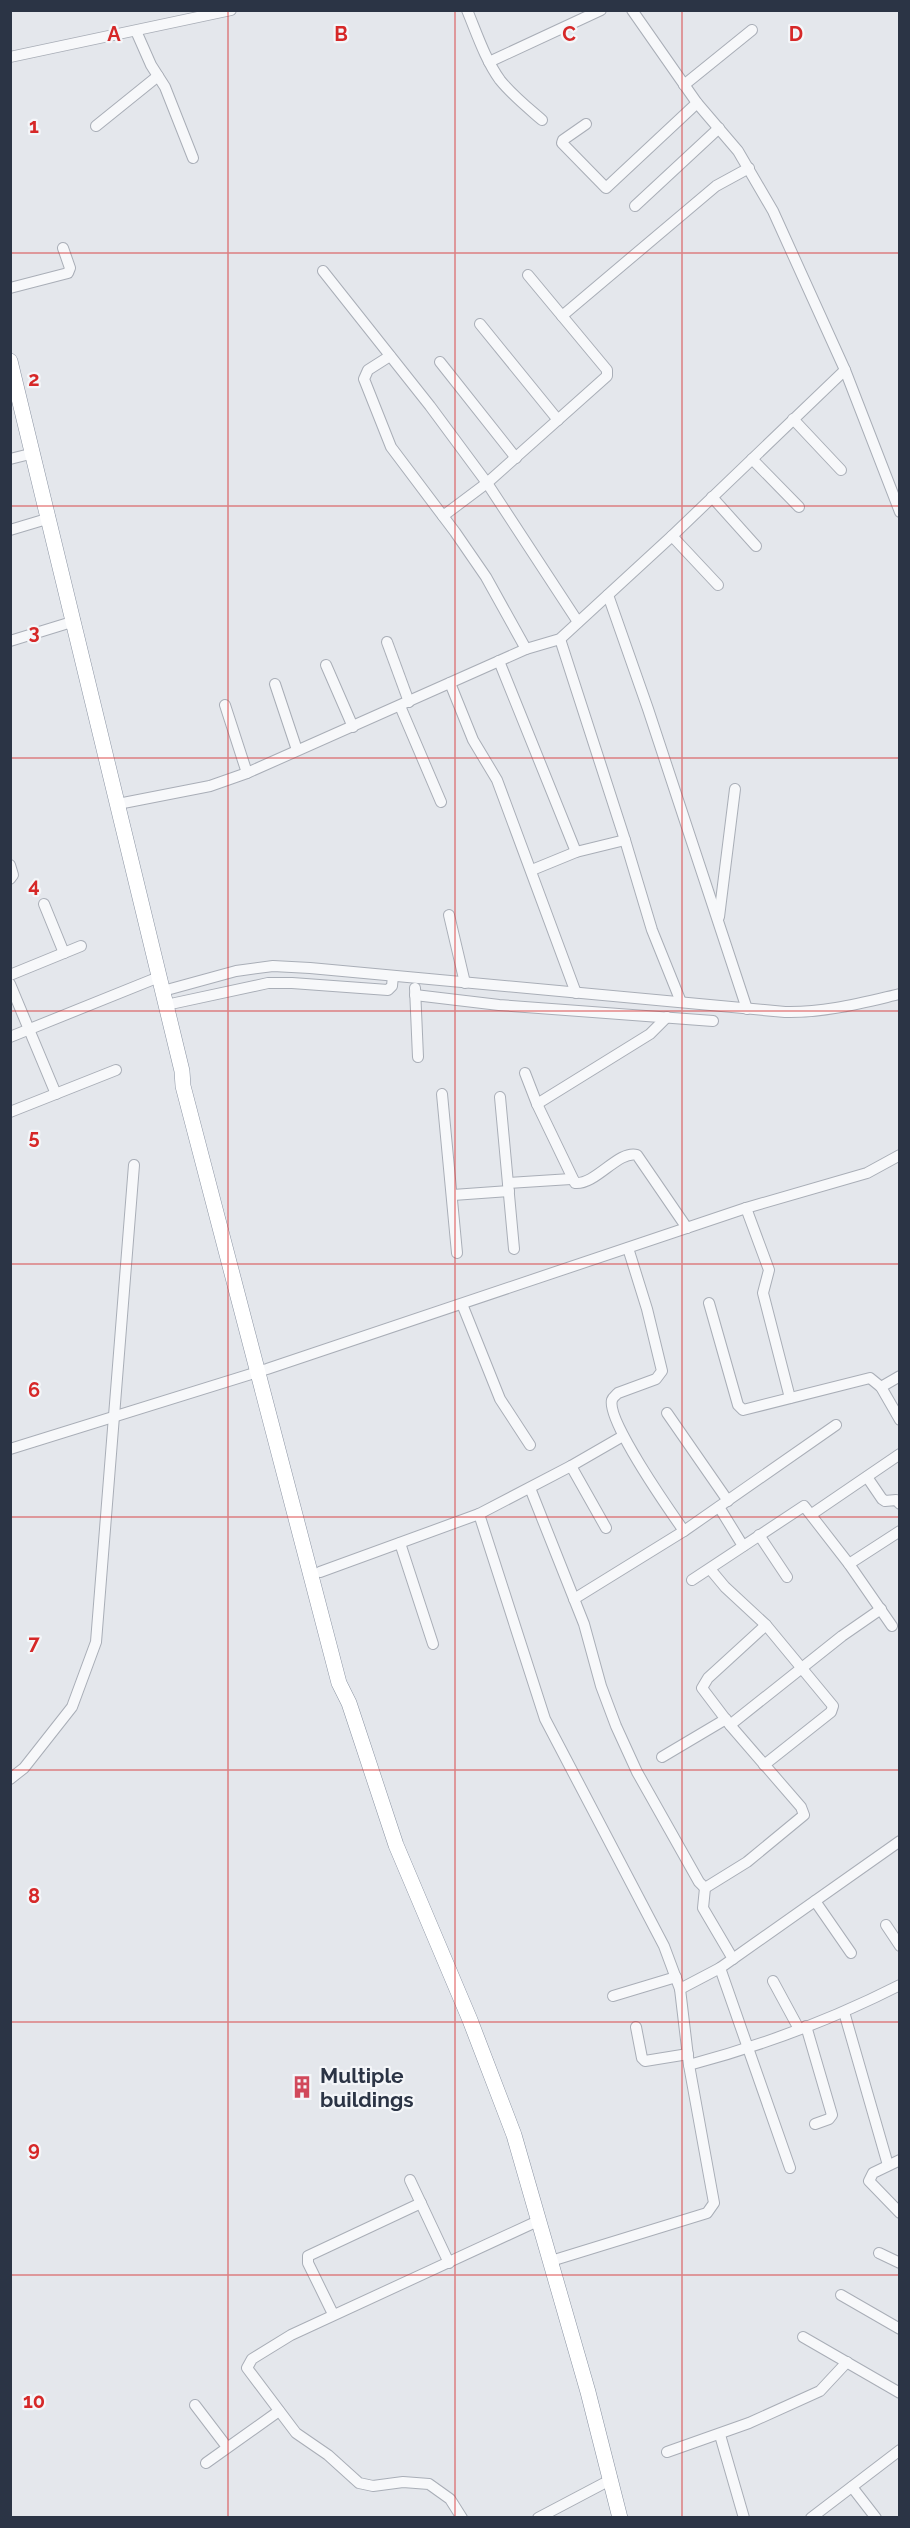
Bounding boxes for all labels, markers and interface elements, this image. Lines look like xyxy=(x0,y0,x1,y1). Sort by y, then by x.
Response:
text: A xyxy=(107,22,121,46)
text: B xyxy=(334,22,348,46)
text: C xyxy=(562,22,576,46)
text: D xyxy=(789,22,803,46)
text: 1 xyxy=(29,114,39,138)
text: 2 xyxy=(28,367,40,391)
text: 3 xyxy=(28,620,40,644)
text: 4 xyxy=(28,873,40,897)
text: 5 xyxy=(28,1125,40,1149)
text: 6 xyxy=(28,1378,40,1402)
text: 7 xyxy=(28,1631,40,1655)
text: 8 xyxy=(28,1884,40,1908)
place label: Multiple buildings xyxy=(320,2063,414,2112)
building icon: Multiple buildings xyxy=(289,2074,315,2100)
text: 9 xyxy=(28,2137,40,2161)
text: 10 xyxy=(23,2389,45,2413)

